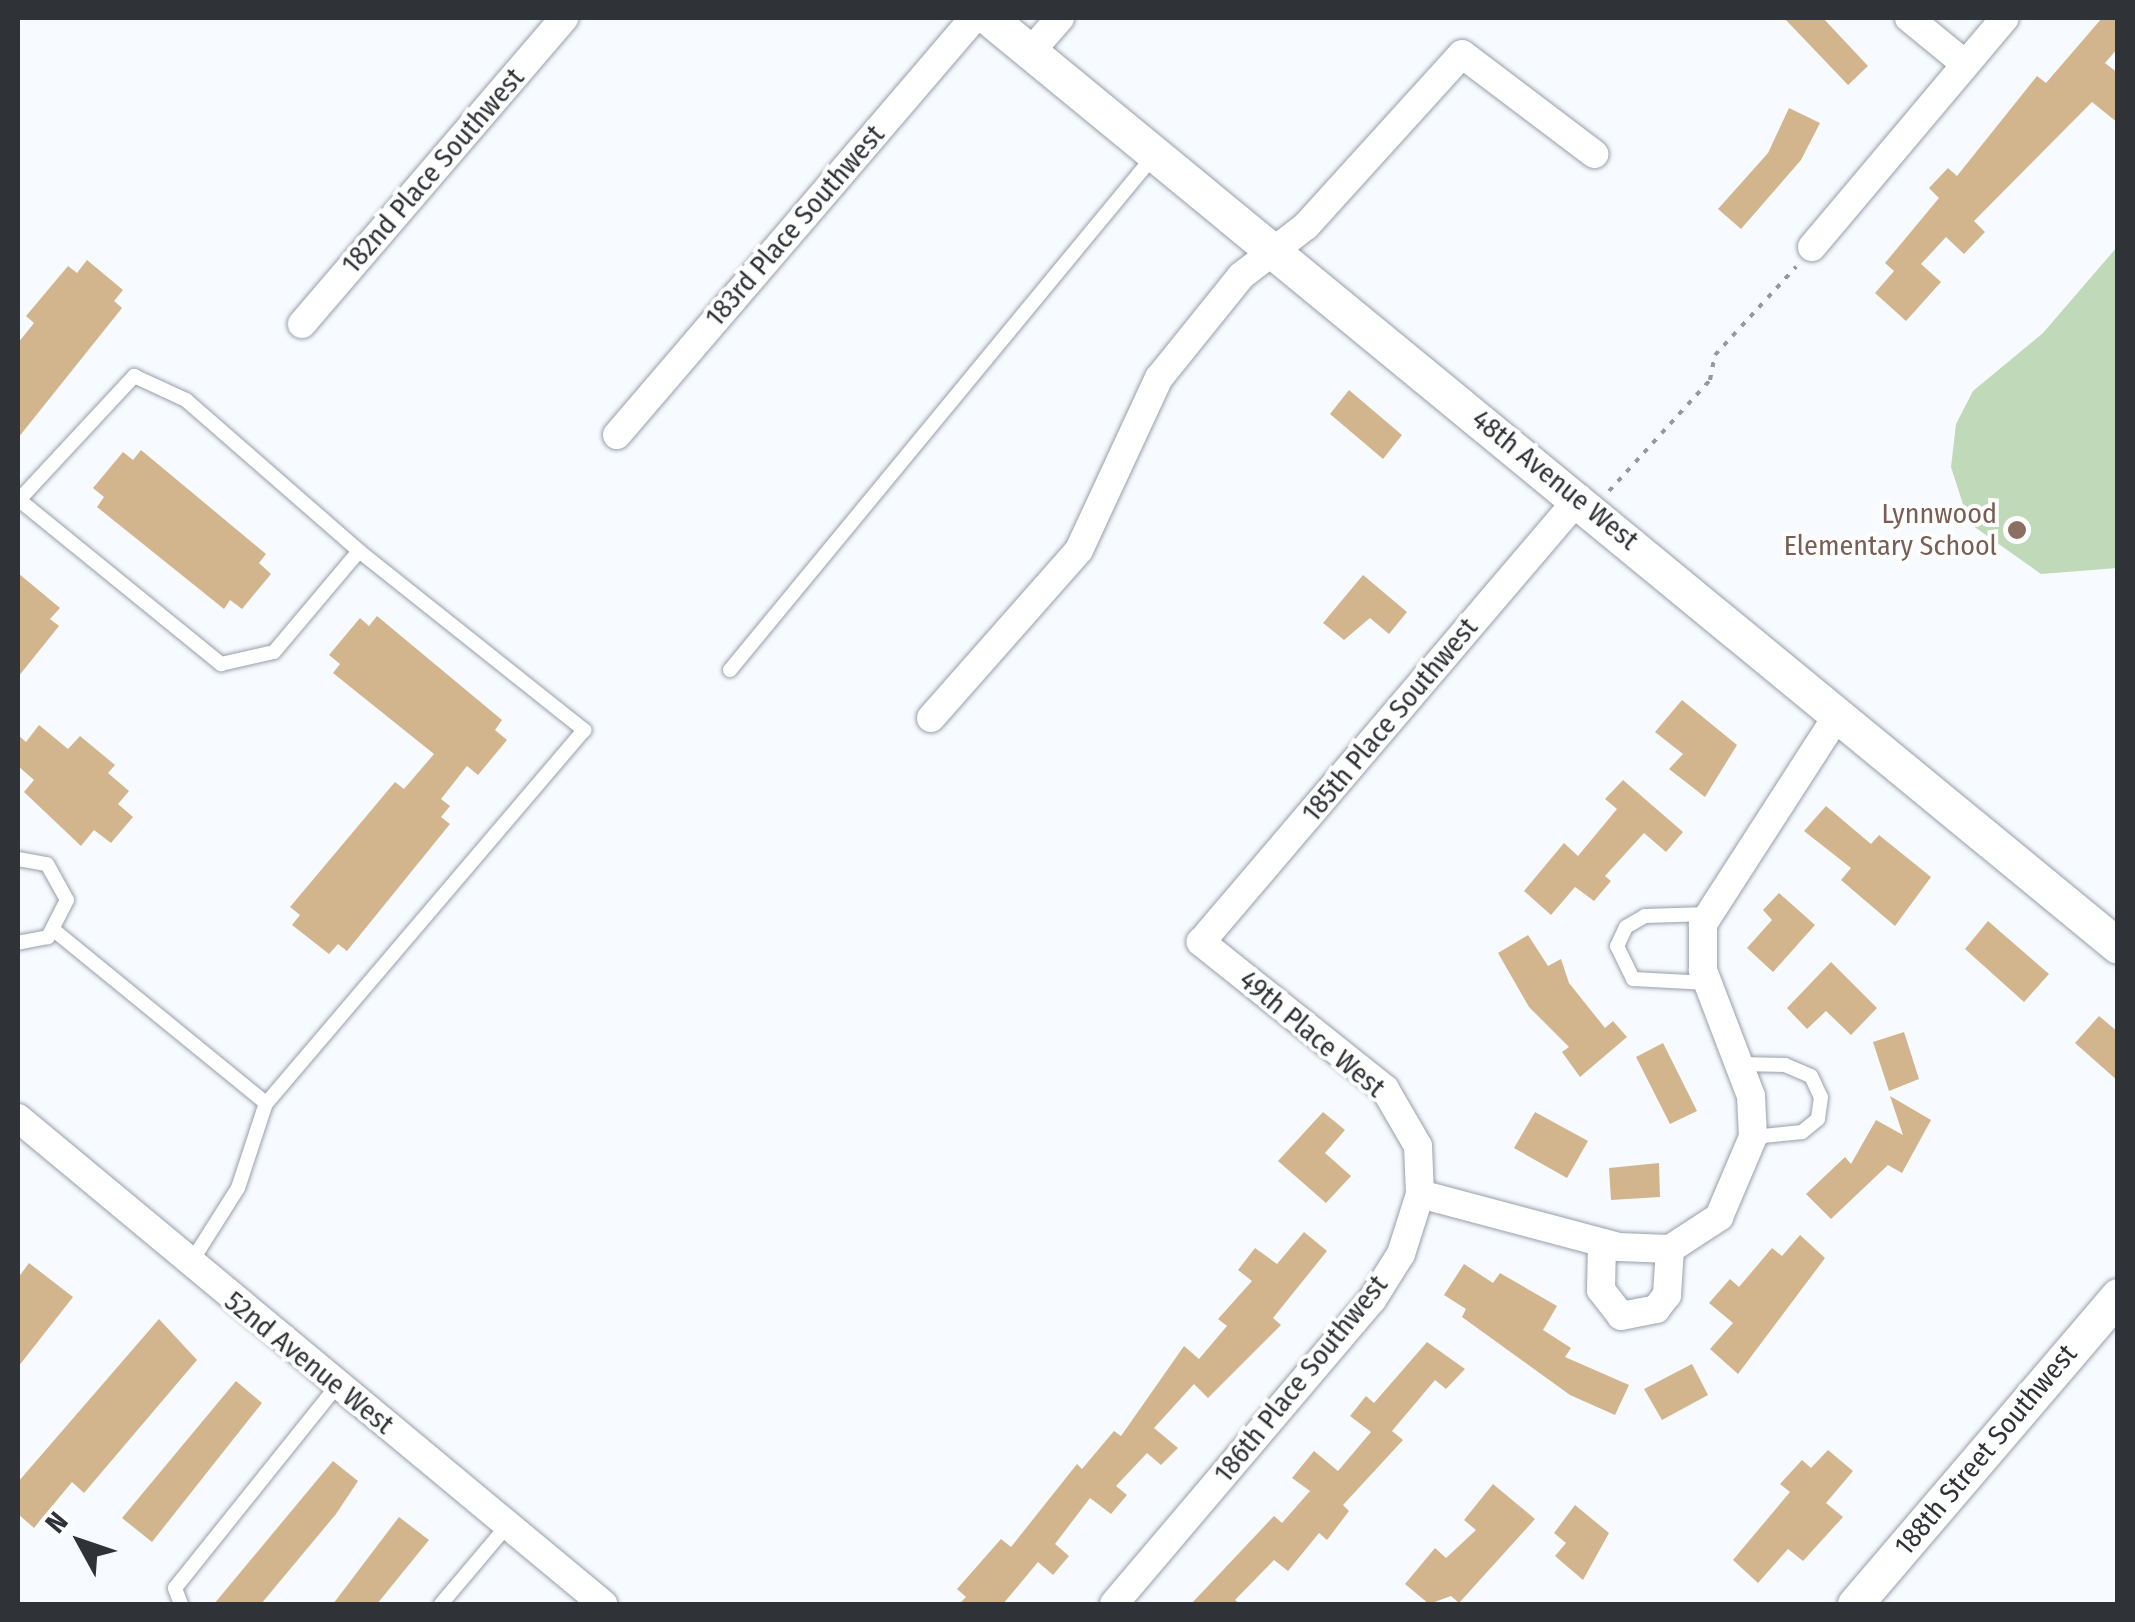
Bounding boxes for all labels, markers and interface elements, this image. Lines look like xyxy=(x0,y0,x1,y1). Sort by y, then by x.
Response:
street label: 182nd Place Southwest xyxy=(335,61,531,281)
street label: 183rd Place Southwest xyxy=(698,118,892,334)
street label: 48th Avenue West xyxy=(1465,403,1645,557)
place label: Lynnwood Elementary School xyxy=(1784,497,1997,563)
marker: Lynnwood Elementary School xyxy=(2006,519,2028,541)
street label: 185th Place Southwest xyxy=(1295,611,1485,829)
street label: 49th Place West xyxy=(1232,963,1392,1105)
street label: 186th Place Southwest xyxy=(1207,1269,1395,1489)
street label: 52nd Avenue West xyxy=(218,1285,400,1441)
street label: 188th Street Southwest xyxy=(1888,1338,2084,1562)
north arrow xyxy=(30,1492,130,1592)
text: N xyxy=(39,1505,75,1539)

